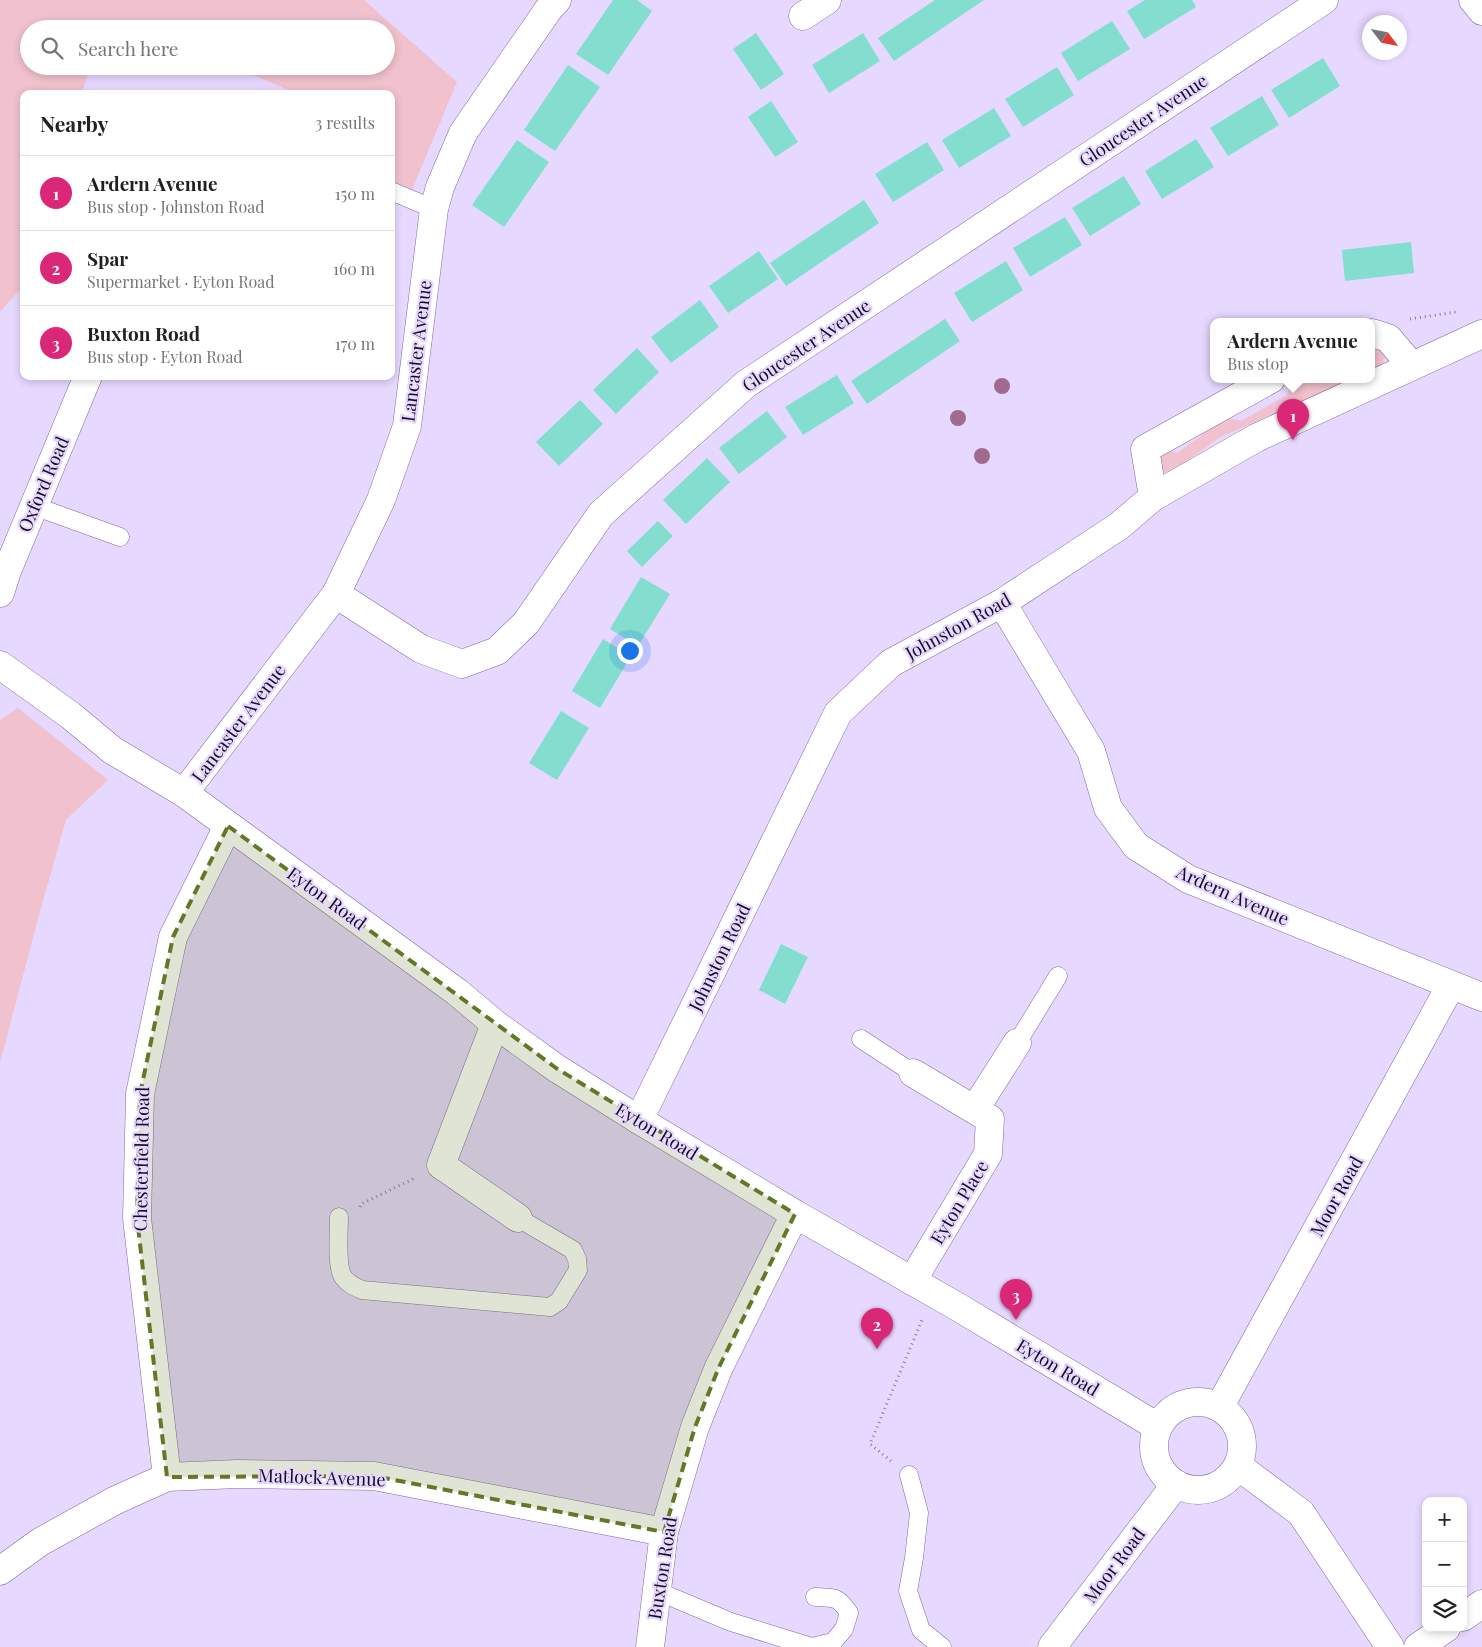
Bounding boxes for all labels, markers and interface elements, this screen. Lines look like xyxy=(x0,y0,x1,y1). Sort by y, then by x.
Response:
north arrow xyxy=(1362,15,1407,60)
search box xyxy=(20,20,395,75)
icon: search xyxy=(38,34,66,62)
text: Search here xyxy=(78,35,178,61)
street label: Gloucester Avenue xyxy=(1074,68,1212,172)
text: Nearby xyxy=(40,109,109,137)
text: 3 results xyxy=(315,112,375,133)
text: Ardern Avenue xyxy=(87,170,218,196)
text: 1 xyxy=(53,183,59,204)
text: 150 m xyxy=(335,183,375,204)
text: Bus stop · Johnston Road xyxy=(87,196,265,217)
text: Spar xyxy=(87,245,128,271)
text: 2 xyxy=(52,258,60,279)
text: 160 m xyxy=(333,258,375,279)
text: Supermarket · Eyton Road xyxy=(87,271,275,292)
street label: Lancaster Avenue xyxy=(395,279,437,423)
street label: Gloucester Avenue xyxy=(737,293,875,397)
popup xyxy=(1210,318,1375,383)
text: Buxton Road xyxy=(87,320,200,346)
text: Ardern Avenue xyxy=(1227,327,1358,353)
text: 3 xyxy=(52,333,60,354)
text: 170 m xyxy=(335,333,375,354)
text: Bus stop · Eyton Road xyxy=(87,346,243,367)
text: Bus stop xyxy=(1227,353,1288,374)
pin: 1 xyxy=(1277,399,1309,440)
street label: Oxford Road xyxy=(12,432,74,535)
street label: Johnston Road xyxy=(900,587,1015,665)
your location xyxy=(617,638,643,664)
street label: Lancaster Avenue xyxy=(186,659,290,787)
street label: Ardern Avenue xyxy=(1172,859,1293,930)
street label: Eyton Road xyxy=(283,861,372,935)
street label: Johnston Road xyxy=(682,899,756,1016)
street label: Chesterfield Road xyxy=(128,1086,154,1232)
street label: Eyton Road xyxy=(611,1097,703,1165)
street label: Moor Road xyxy=(1304,1151,1368,1240)
street label: Eyton Place xyxy=(925,1156,993,1248)
pin: 3 xyxy=(1000,1279,1032,1320)
pin: 2 xyxy=(861,1308,893,1349)
street label: Eyton Road xyxy=(1012,1333,1104,1401)
street label: Matlock Avenue xyxy=(258,1463,386,1491)
map controls xyxy=(1422,1497,1467,1632)
button: + xyxy=(1422,1497,1467,1542)
street label: Buxton Road xyxy=(642,1515,682,1621)
street label: Moor Road xyxy=(1078,1522,1150,1607)
button: − xyxy=(1422,1542,1467,1587)
button: layers xyxy=(1422,1587,1467,1632)

